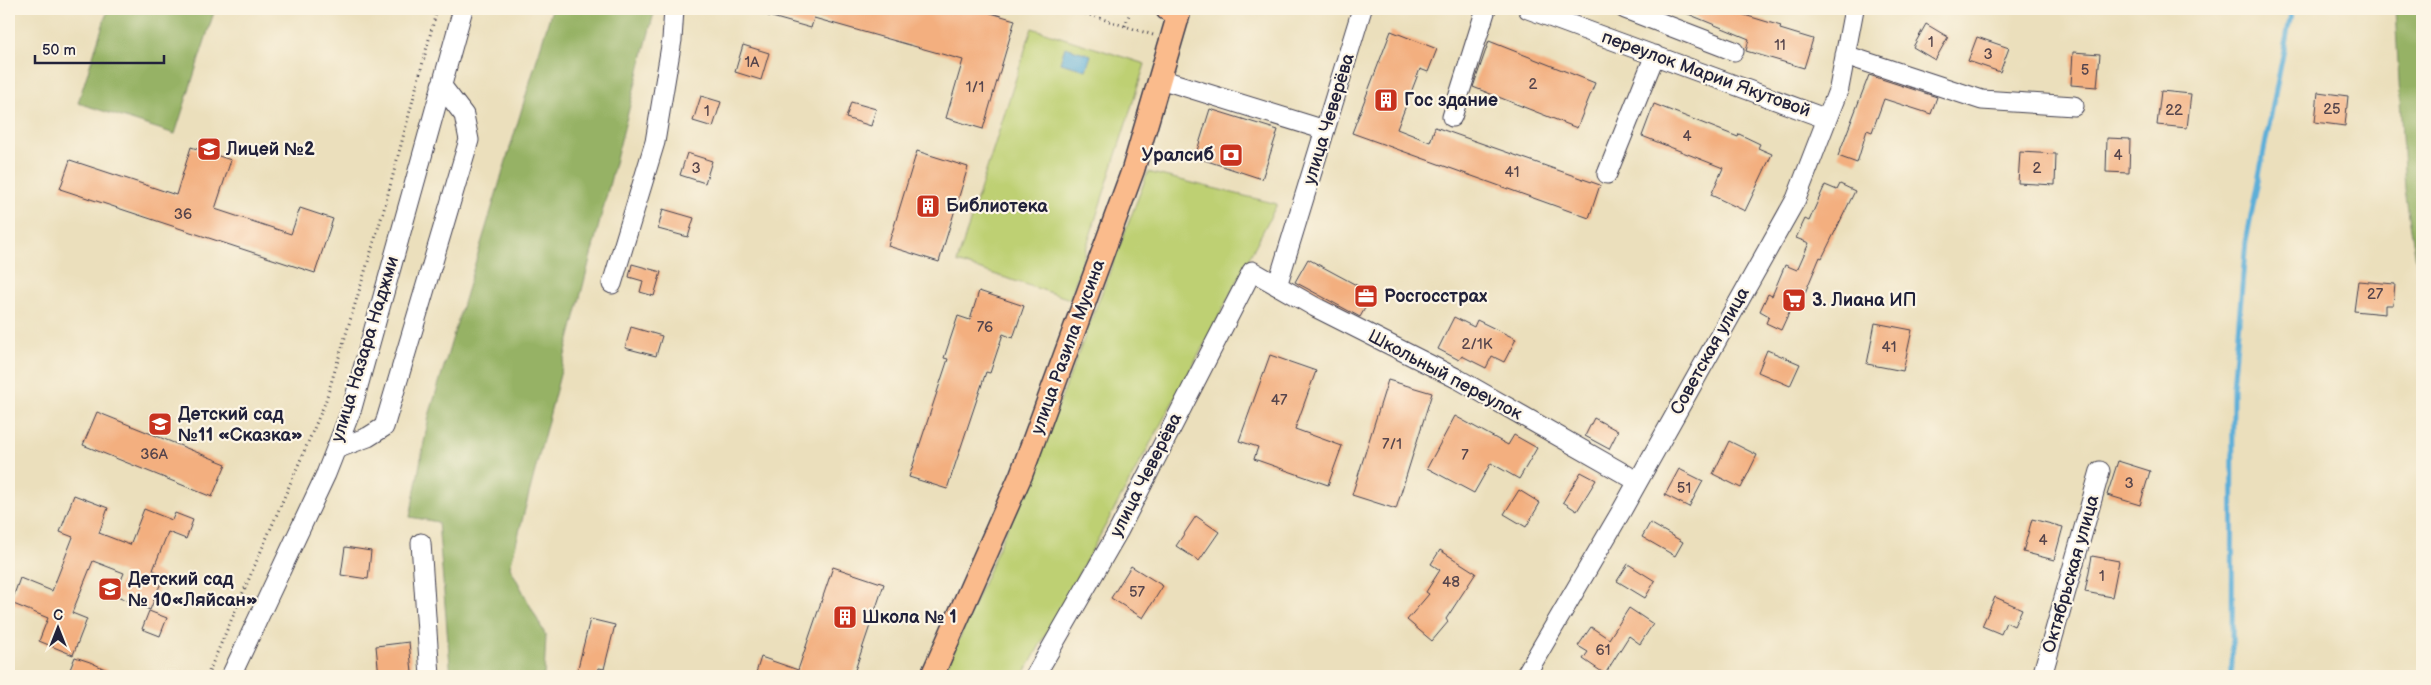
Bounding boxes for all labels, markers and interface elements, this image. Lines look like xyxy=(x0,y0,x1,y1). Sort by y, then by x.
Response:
street label: переулок Марии Якутовой xyxy=(1599,26,1813,122)
scale bar xyxy=(35,32,164,64)
house number: 1 xyxy=(1928,33,1934,52)
house number: 11 xyxy=(1774,36,1786,55)
text: 50 m xyxy=(42,41,76,60)
house number: 3 xyxy=(1983,45,1993,64)
street label: улица Чеверёва xyxy=(1299,50,1359,187)
house number: 1А xyxy=(745,53,760,72)
house number: 5 xyxy=(2081,61,2089,80)
house number: 2 xyxy=(1529,75,1538,94)
house number: 1/1 xyxy=(966,78,984,97)
building icon: Гос здание xyxy=(1373,87,1399,113)
place label: Гос здание xyxy=(1404,90,1498,111)
house number: 25 xyxy=(2323,100,2341,119)
house number: 22 xyxy=(2165,101,2183,120)
house number: 1 xyxy=(704,102,710,121)
house number: 4 xyxy=(1682,127,1692,146)
school or university icon: Лицей №2 xyxy=(196,136,222,162)
place label: Лицей №2 xyxy=(225,139,315,160)
bank icon: Уралсиб xyxy=(1218,142,1244,168)
place label: Уралсиб xyxy=(1142,145,1214,166)
house number: 4 xyxy=(2113,146,2123,165)
house number: 3 xyxy=(691,159,701,178)
house number: 2 xyxy=(2033,159,2042,178)
house number: 41 xyxy=(1505,163,1519,182)
building icon: Библиотека xyxy=(915,193,941,219)
place label: Библиотека xyxy=(946,196,1048,217)
house number: 36 xyxy=(174,205,192,224)
street label: улица Назара Наджми xyxy=(327,254,403,444)
street label: улица Разила Мусина xyxy=(1027,257,1109,437)
office icon: Росгосстрах xyxy=(1353,283,1379,309)
street label: Советская улица xyxy=(1666,283,1754,418)
house number: 27 xyxy=(2367,285,2384,304)
place label: Росгосстрах xyxy=(1384,286,1488,307)
supermarket icon: 3. Лиана ИП xyxy=(1781,287,1807,313)
place label: 3. Лиана ИП xyxy=(1812,290,1916,311)
house number: 76 xyxy=(977,318,993,337)
street label: Школьный переулок xyxy=(1364,325,1526,425)
house number: 2/1К xyxy=(1461,335,1493,354)
house number: 41 xyxy=(1882,338,1896,357)
house number: 47 xyxy=(1271,391,1288,410)
place label: Детский сад №11 «Сказка» xyxy=(178,404,303,446)
street label: улица Чеверёва xyxy=(1106,409,1186,540)
school or university icon: Детский сад №11 «Сказка» xyxy=(147,411,173,437)
house number: 7/1 xyxy=(1382,435,1402,454)
house number: 36А xyxy=(140,445,169,464)
house number: 7 xyxy=(1461,446,1469,465)
house number: 3 xyxy=(2124,474,2134,493)
house number: 51 xyxy=(1677,479,1691,498)
street label: Октябрьская улица xyxy=(2038,492,2104,655)
house number: 4 xyxy=(2038,531,2048,550)
house number: 1 xyxy=(2099,567,2105,586)
place label: Детский сад № 10«Ляйсан» xyxy=(128,569,258,611)
house number: 48 xyxy=(1442,573,1460,592)
school or university icon: Детский сад № 10«Ляйсан» xyxy=(97,576,123,602)
house number: 57 xyxy=(1129,583,1146,602)
north arrow xyxy=(32,602,82,652)
building icon: Школа № 1 xyxy=(832,604,858,630)
text: С xyxy=(53,607,63,624)
place label: Школа № 1 xyxy=(862,607,957,628)
house number: 61 xyxy=(1596,641,1610,660)

